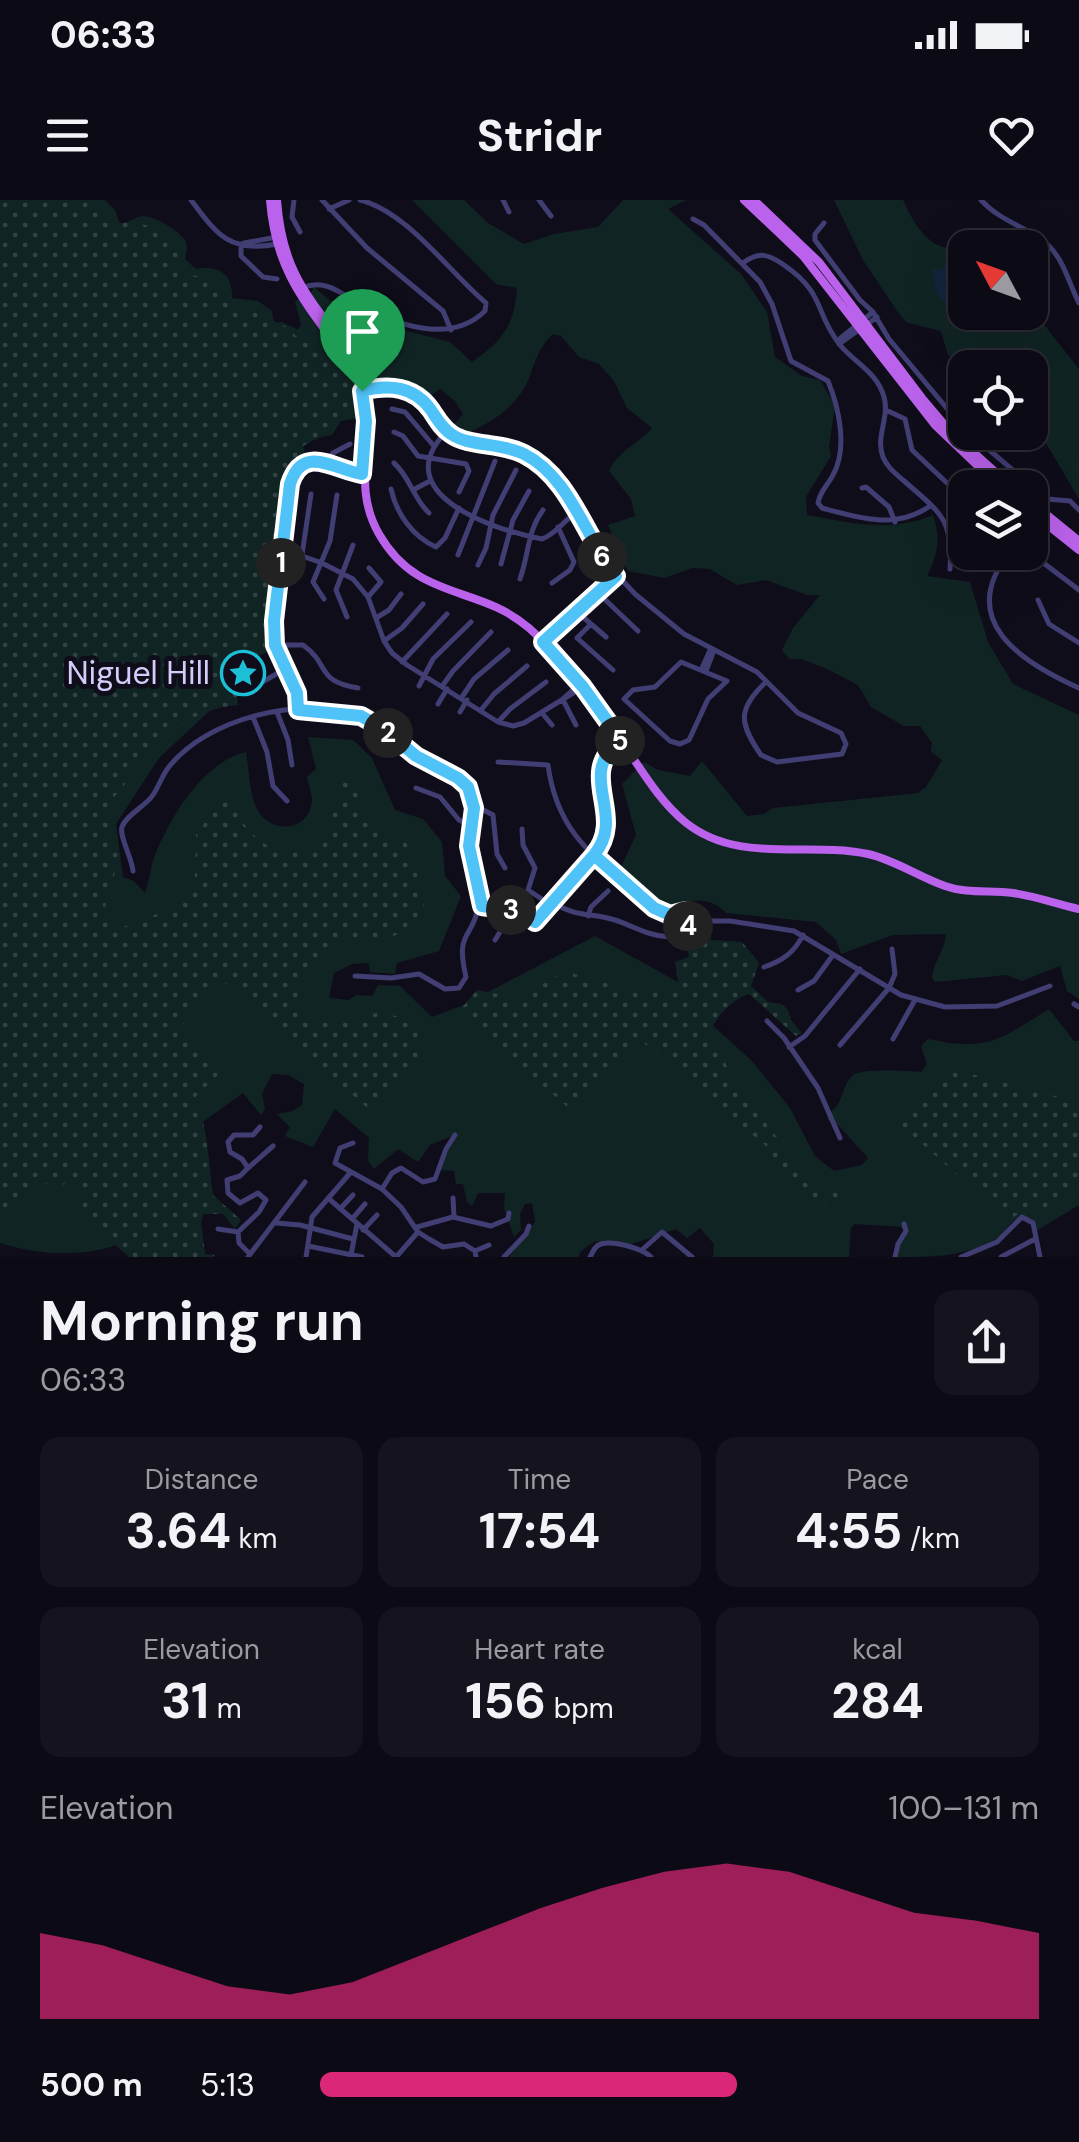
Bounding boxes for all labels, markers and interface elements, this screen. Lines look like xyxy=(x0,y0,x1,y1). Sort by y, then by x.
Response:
text: 06:33 xyxy=(50,10,156,60)
text: Stridr xyxy=(477,106,602,165)
icon: menu xyxy=(40,108,95,163)
icon: heart xyxy=(984,108,1039,163)
north arrow xyxy=(948,230,1048,330)
map controls xyxy=(948,230,1048,570)
pin xyxy=(320,289,405,392)
icon: arrive xyxy=(335,304,390,359)
button: locate xyxy=(948,350,1048,450)
button: layers xyxy=(948,470,1048,570)
pin: 6 xyxy=(577,532,627,582)
pin: 1 xyxy=(256,538,306,588)
text: 6 xyxy=(593,538,611,575)
text: 1 xyxy=(276,544,286,581)
place icon: Niguel Hill xyxy=(220,650,266,696)
place label: Niguel Hill xyxy=(66,652,210,694)
pin: 2 xyxy=(363,708,413,758)
text: 2 xyxy=(380,714,396,751)
pin: 5 xyxy=(595,716,645,766)
text: 5 xyxy=(611,722,629,759)
pin: 3 xyxy=(486,885,536,935)
text: 3 xyxy=(503,891,519,928)
pin: 4 xyxy=(663,901,713,951)
text: 4 xyxy=(679,907,697,944)
text: Morning run xyxy=(40,1285,364,1357)
button: share xyxy=(934,1290,1039,1395)
text: 06:33 xyxy=(40,1359,126,1401)
text: Distance xyxy=(145,1461,258,1498)
text: Time xyxy=(508,1461,571,1498)
text: Pace xyxy=(846,1461,909,1498)
text: 3.64 xyxy=(126,1498,231,1564)
text: 17:54 xyxy=(479,1498,600,1564)
text: 4:55 xyxy=(795,1498,902,1564)
text: km xyxy=(231,1520,277,1557)
text: /km xyxy=(902,1520,960,1557)
text: Elevation xyxy=(143,1631,260,1668)
text: Heart rate xyxy=(474,1631,605,1668)
text: kcal xyxy=(852,1631,903,1668)
text: 31 xyxy=(161,1668,209,1734)
text: 156 xyxy=(465,1668,546,1734)
text: 284 xyxy=(831,1668,924,1734)
text: m xyxy=(209,1690,242,1727)
text: bpm xyxy=(546,1690,614,1727)
text: Elevation xyxy=(40,1787,173,1829)
text: 100–131 m xyxy=(888,1787,1039,1829)
text: 500 m xyxy=(40,2064,143,2106)
text: 5:13 xyxy=(200,2064,255,2106)

